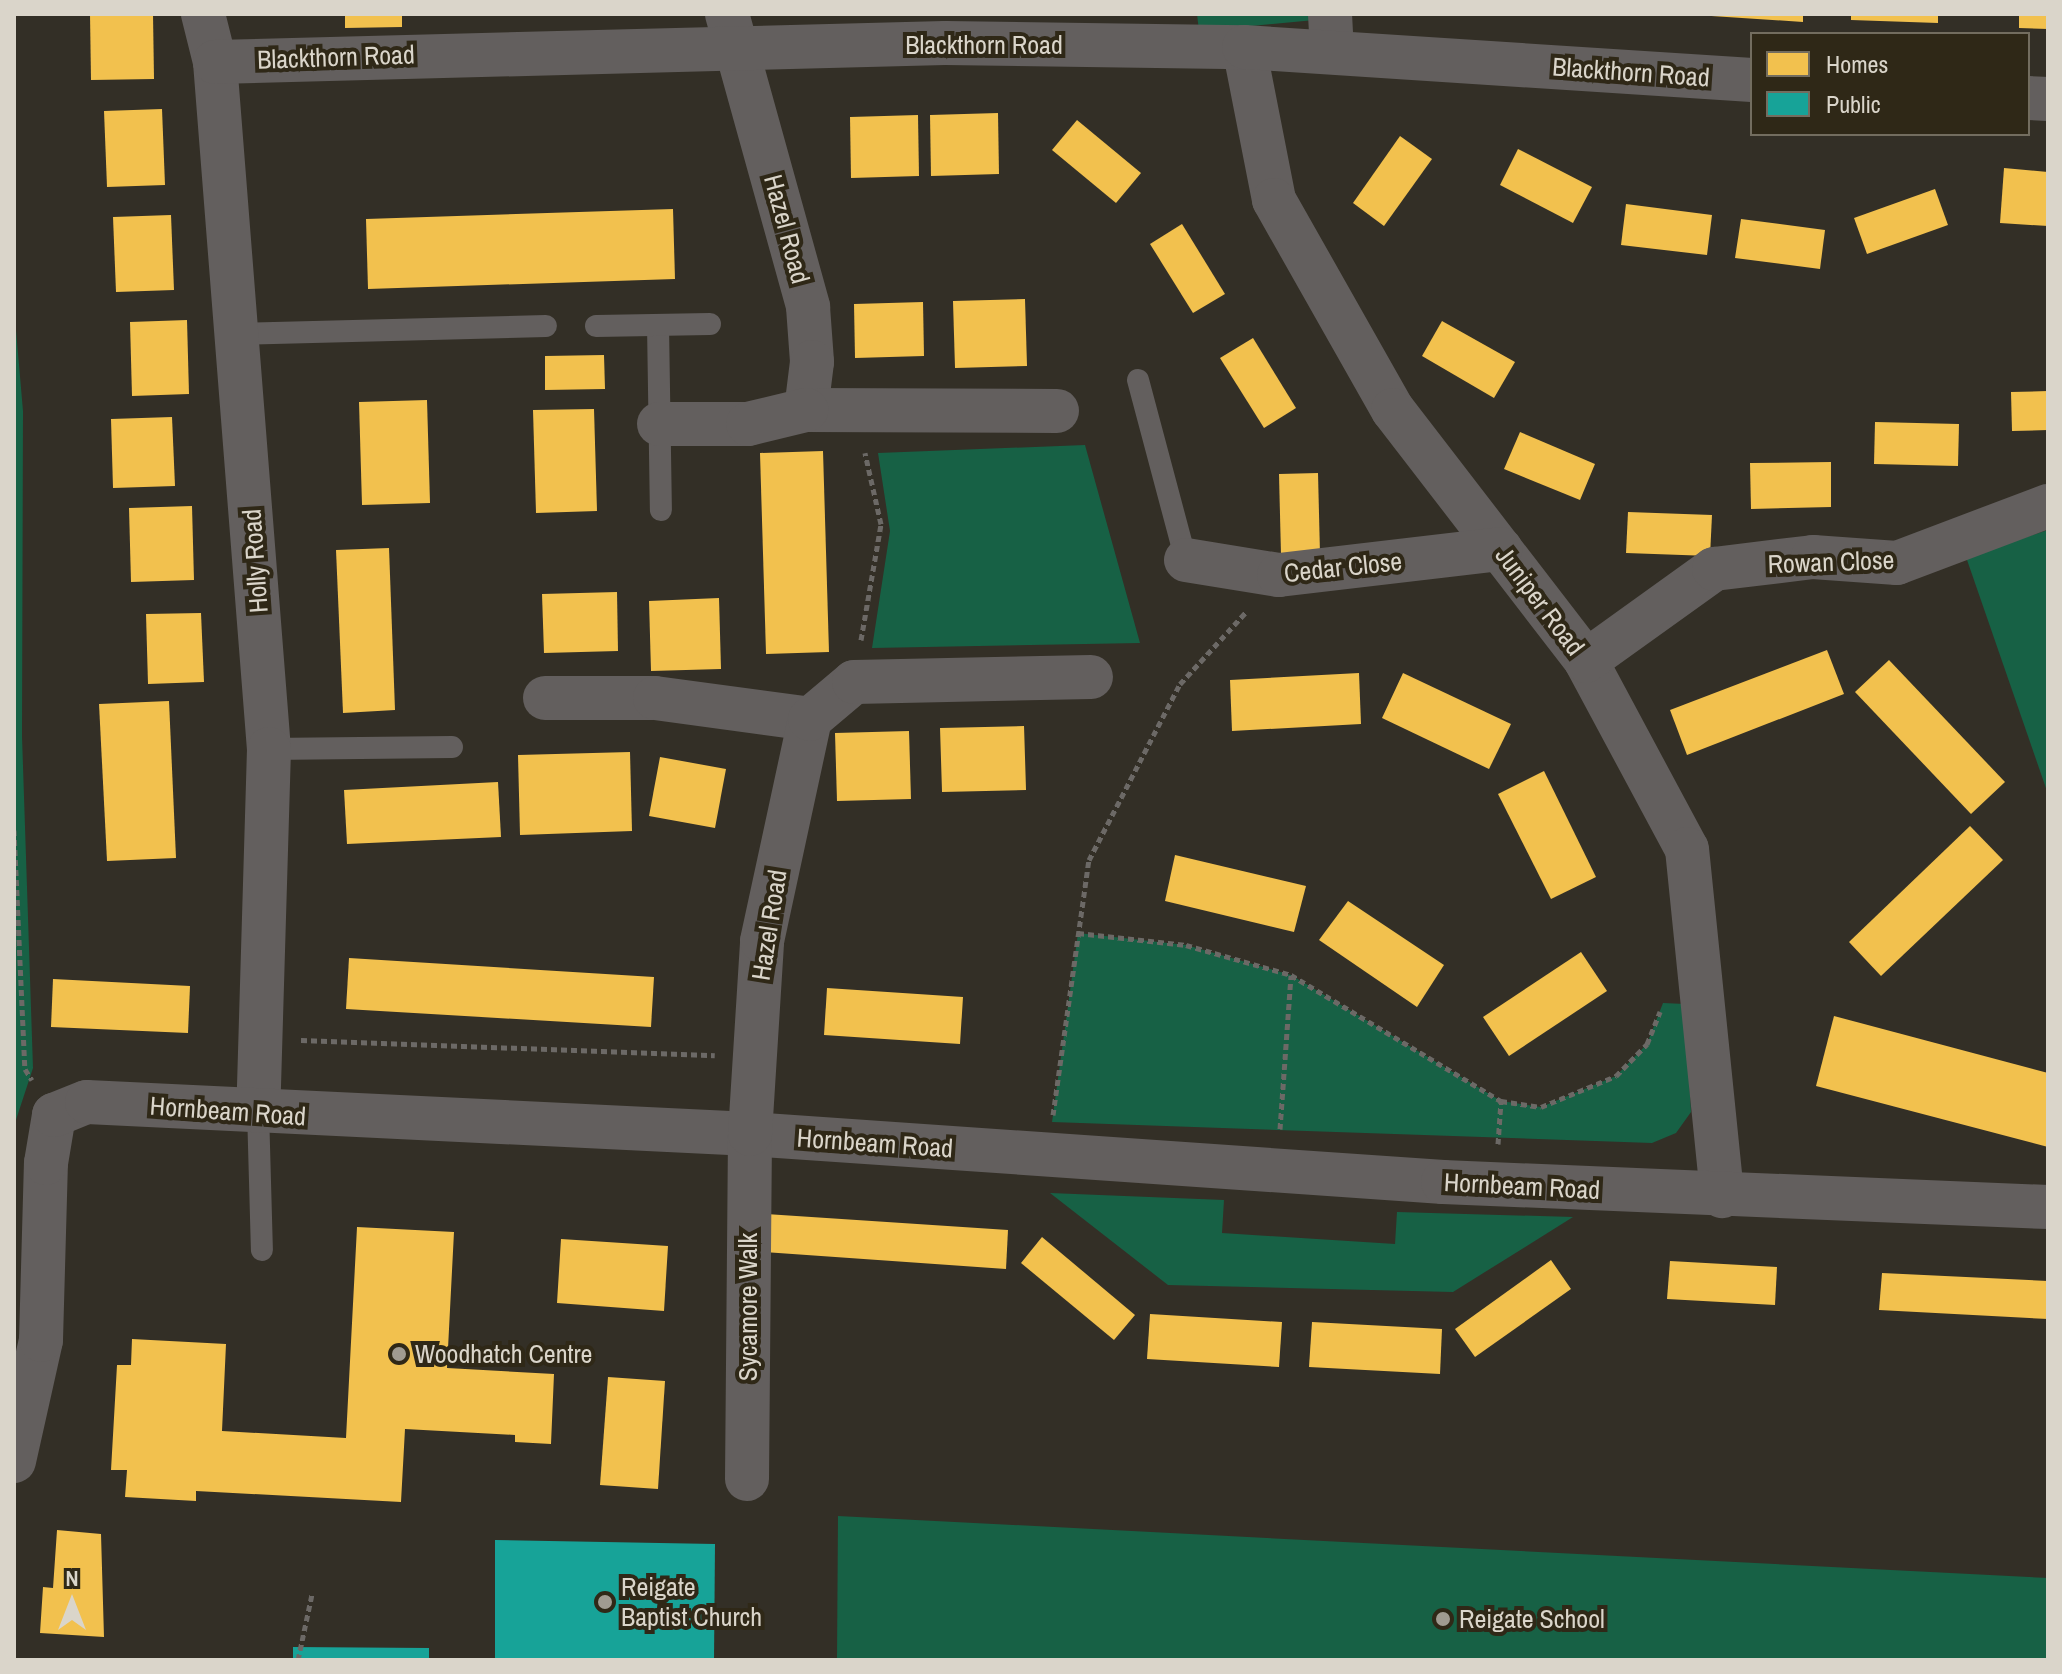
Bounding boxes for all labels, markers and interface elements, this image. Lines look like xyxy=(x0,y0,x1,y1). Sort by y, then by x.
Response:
street label: Blackthorn Road xyxy=(905,29,1063,61)
legend xyxy=(1750,32,2030,136)
street label: Blackthorn Road xyxy=(257,39,415,75)
text: Homes xyxy=(1826,48,1888,80)
street label: Blackthorn Road xyxy=(1551,51,1711,93)
text: Public xyxy=(1826,88,1881,120)
street label: Hazel Road xyxy=(758,171,816,287)
street label: Holly Road xyxy=(236,508,274,614)
street label: Juniper Road xyxy=(1489,540,1591,662)
street label: Rowan Close xyxy=(1767,544,1895,580)
street label: Cedar Close xyxy=(1282,545,1404,589)
street label: Hazel Road xyxy=(745,868,793,982)
street label: Hornbeam Road xyxy=(149,1090,307,1132)
street label: Hornbeam Road xyxy=(796,1122,954,1164)
street label: Hornbeam Road xyxy=(1443,1166,1601,1206)
street label: Sycamore Walk xyxy=(732,1233,764,1381)
place label: Woodhatch Centre xyxy=(415,1338,592,1370)
marker: Woodhatch Centre xyxy=(390,1345,408,1363)
north arrow xyxy=(32,1562,112,1642)
text: N xyxy=(65,1563,79,1593)
place label: Reigate Baptist Church xyxy=(621,1571,762,1632)
marker: Reigate Baptist Church xyxy=(596,1593,614,1611)
place label: Reigate School xyxy=(1459,1603,1605,1635)
marker: Reigate School xyxy=(1434,1610,1452,1628)

